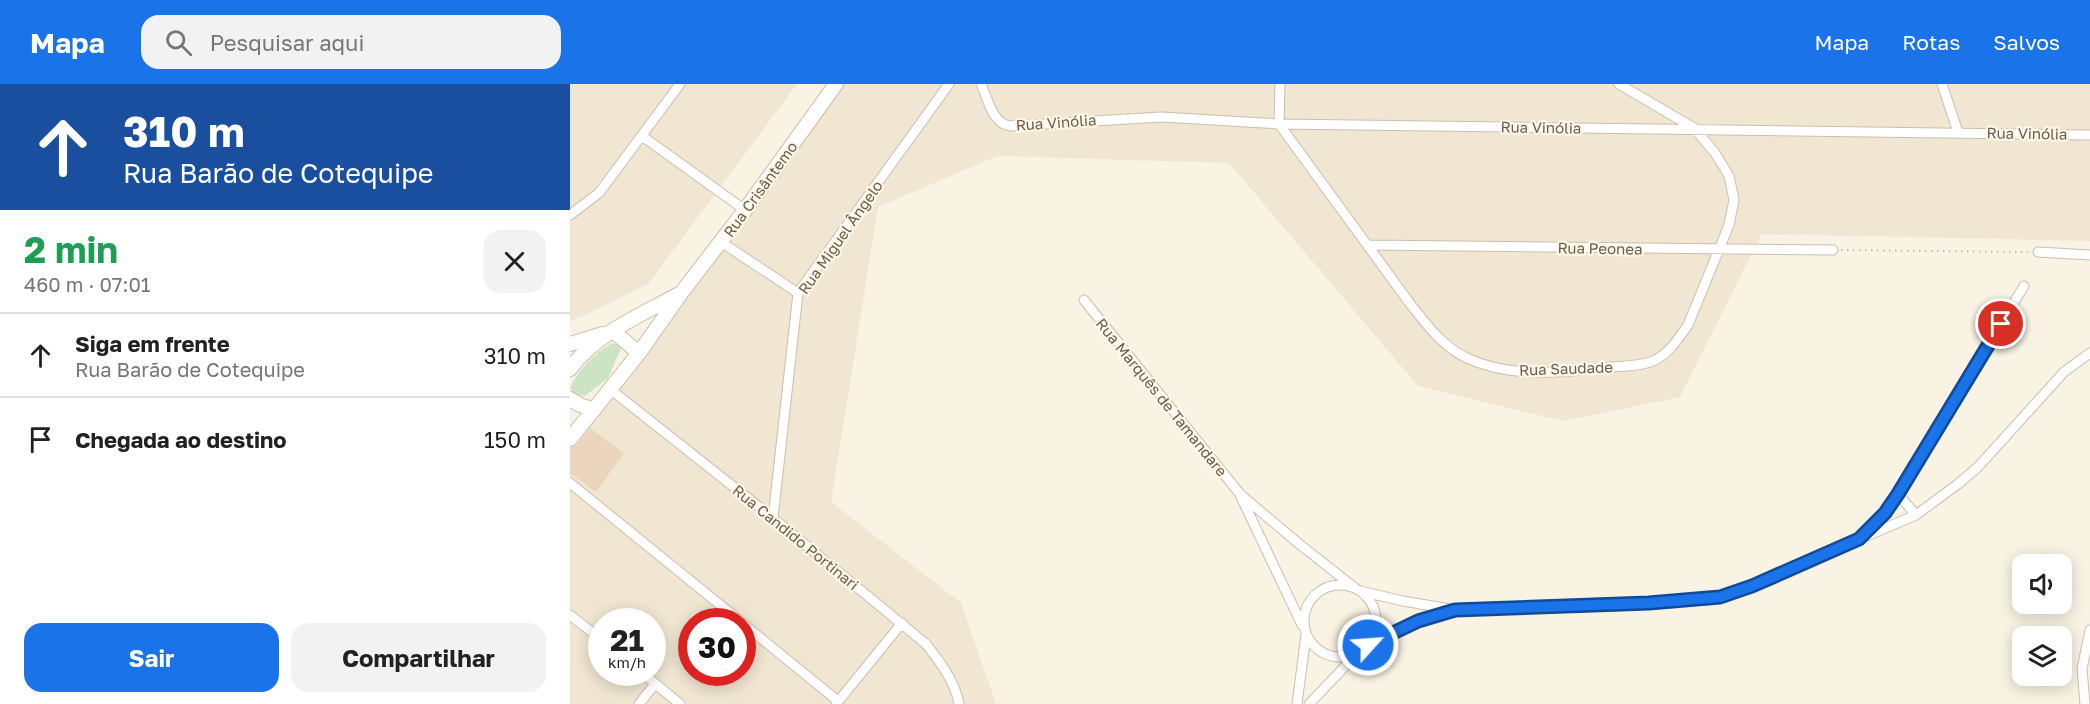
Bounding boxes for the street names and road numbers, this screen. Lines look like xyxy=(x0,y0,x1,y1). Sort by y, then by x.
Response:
street label: Rua Vinólia xyxy=(1015,110,1097,134)
street label: Rua Vinólia xyxy=(1500,117,1582,137)
street label: Rua Vinólia xyxy=(1986,123,2068,143)
street label: Rua Crisântemo xyxy=(719,138,801,240)
street label: Rua Miguel Ângelo xyxy=(794,177,886,297)
street label: Rua Peonea xyxy=(1557,238,1643,258)
street label: Rua Marquês de Tamandare xyxy=(1093,314,1232,480)
street label: Rua Saudade xyxy=(1519,357,1614,379)
street label: Rua Candido Portinari xyxy=(729,481,863,593)

